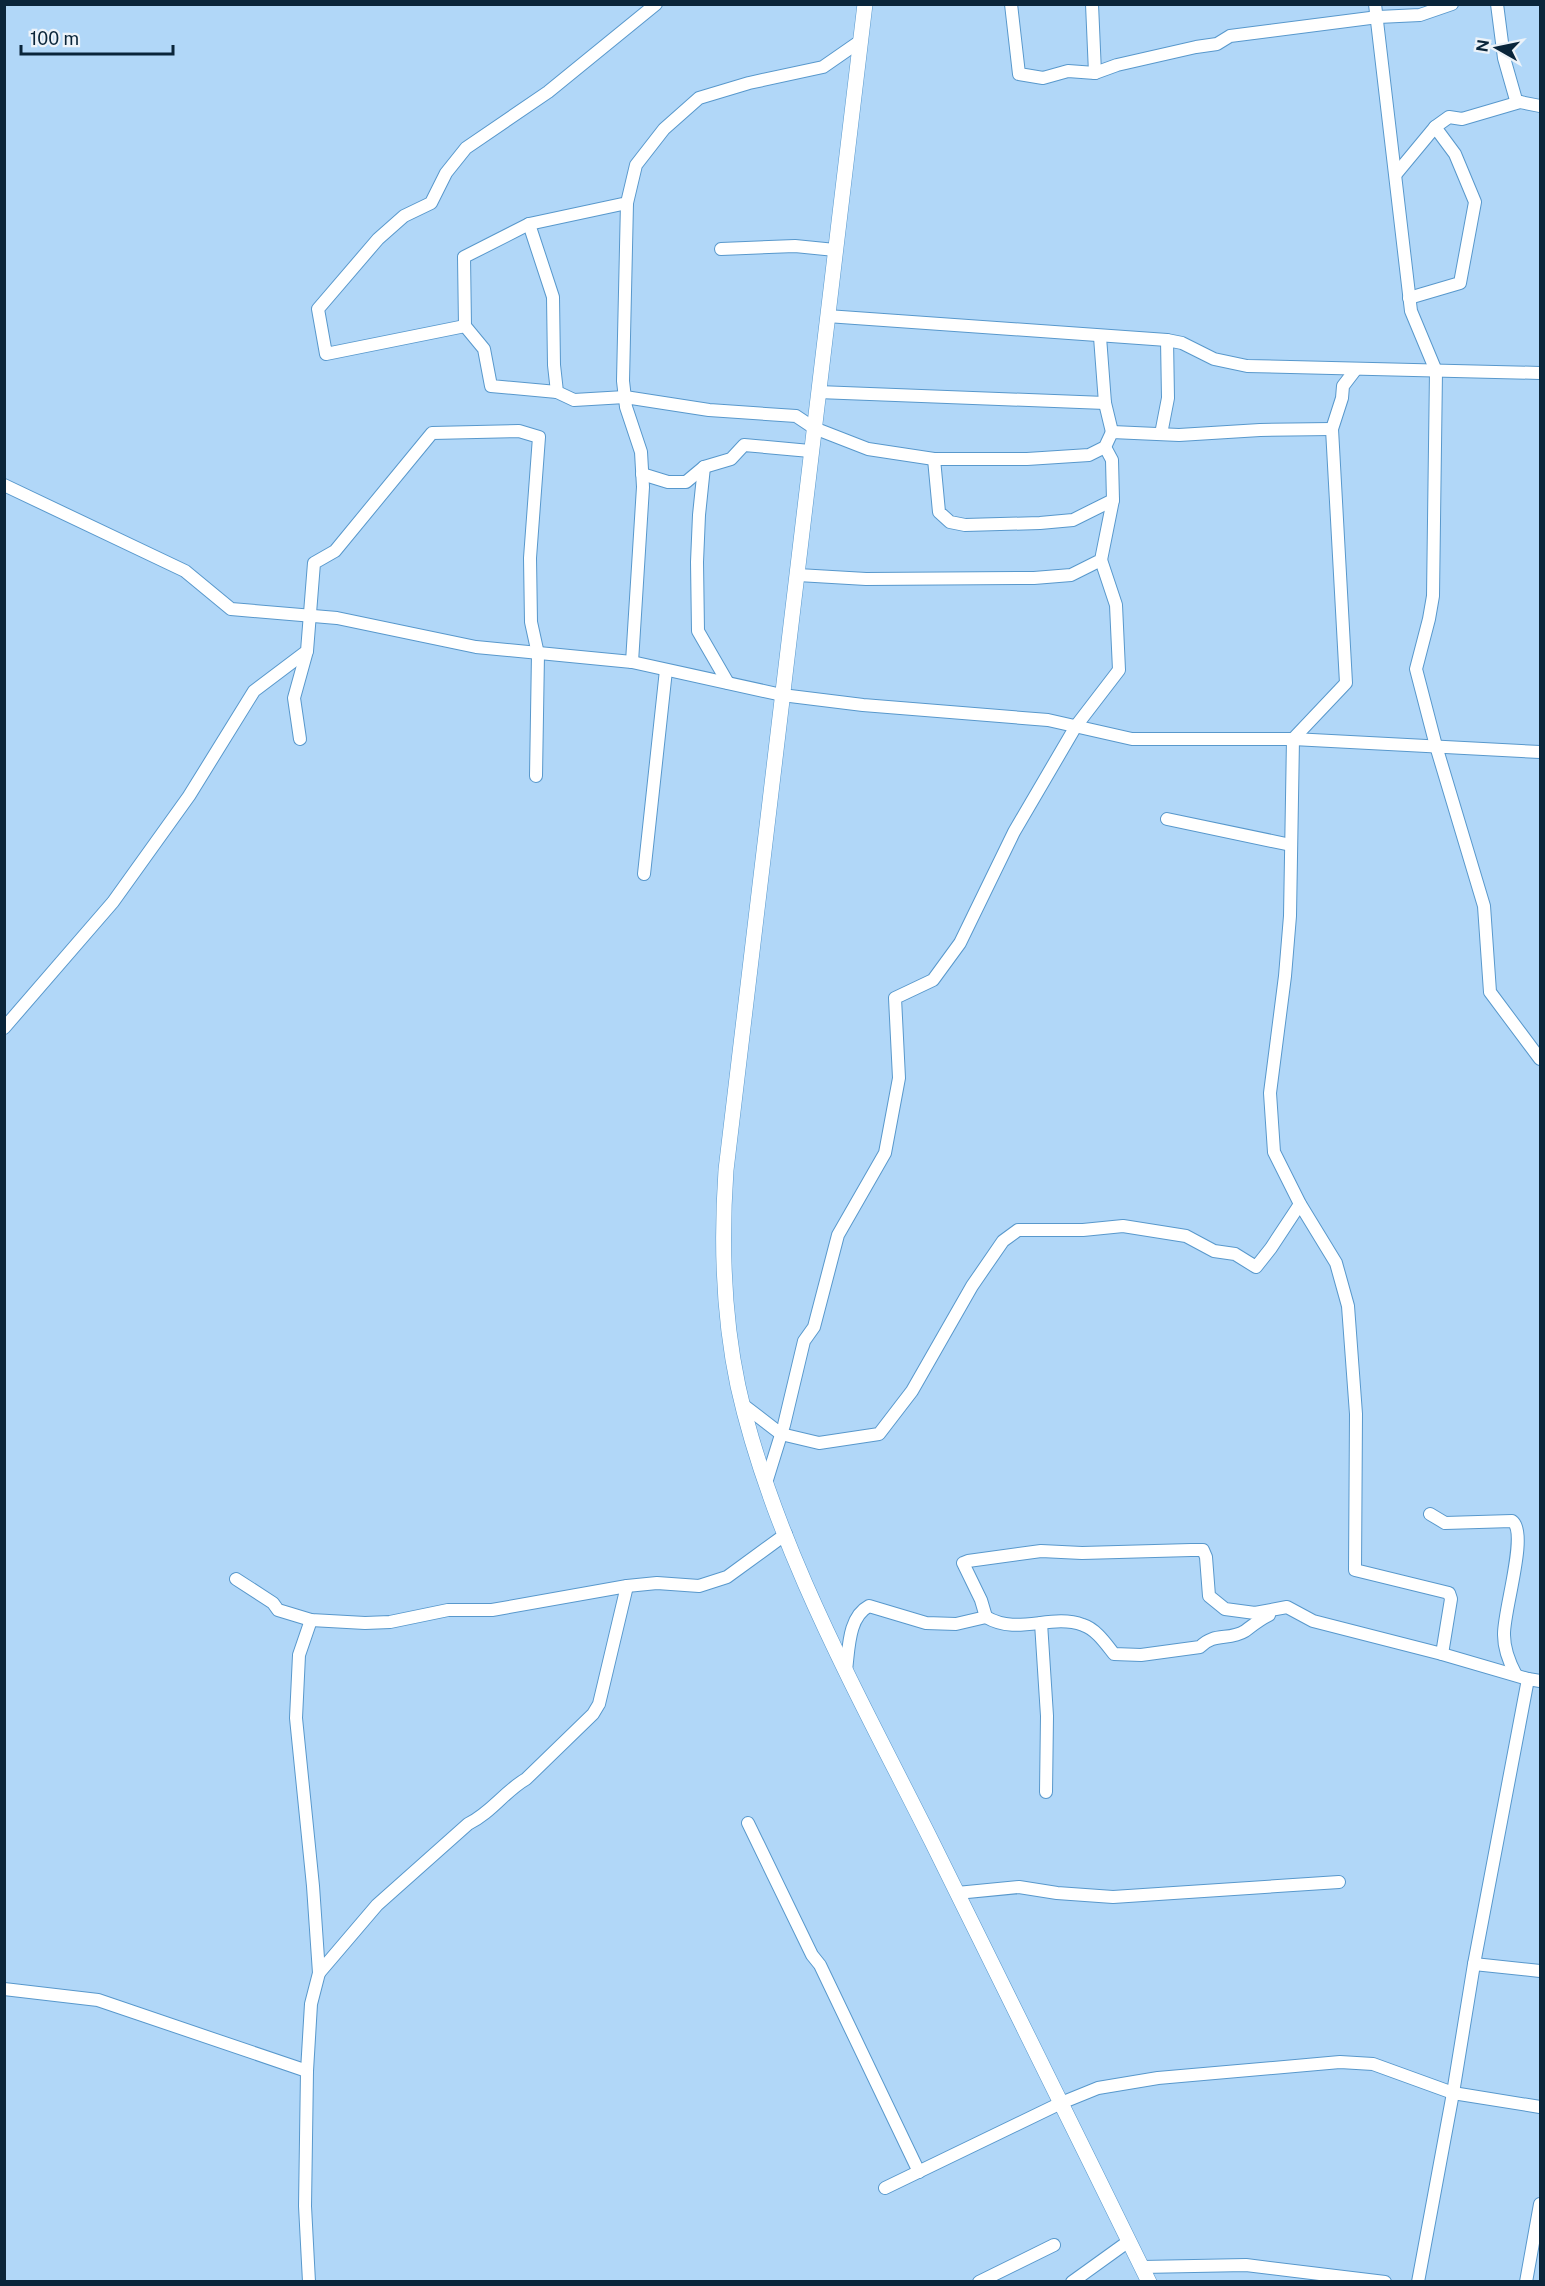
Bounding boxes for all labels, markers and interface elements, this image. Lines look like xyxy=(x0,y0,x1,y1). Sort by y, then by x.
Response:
scale bar xyxy=(21,18,172,56)
north arrow xyxy=(1467,18,1527,78)
text: 100 m xyxy=(30,28,79,49)
text: N xyxy=(1472,38,1493,53)

